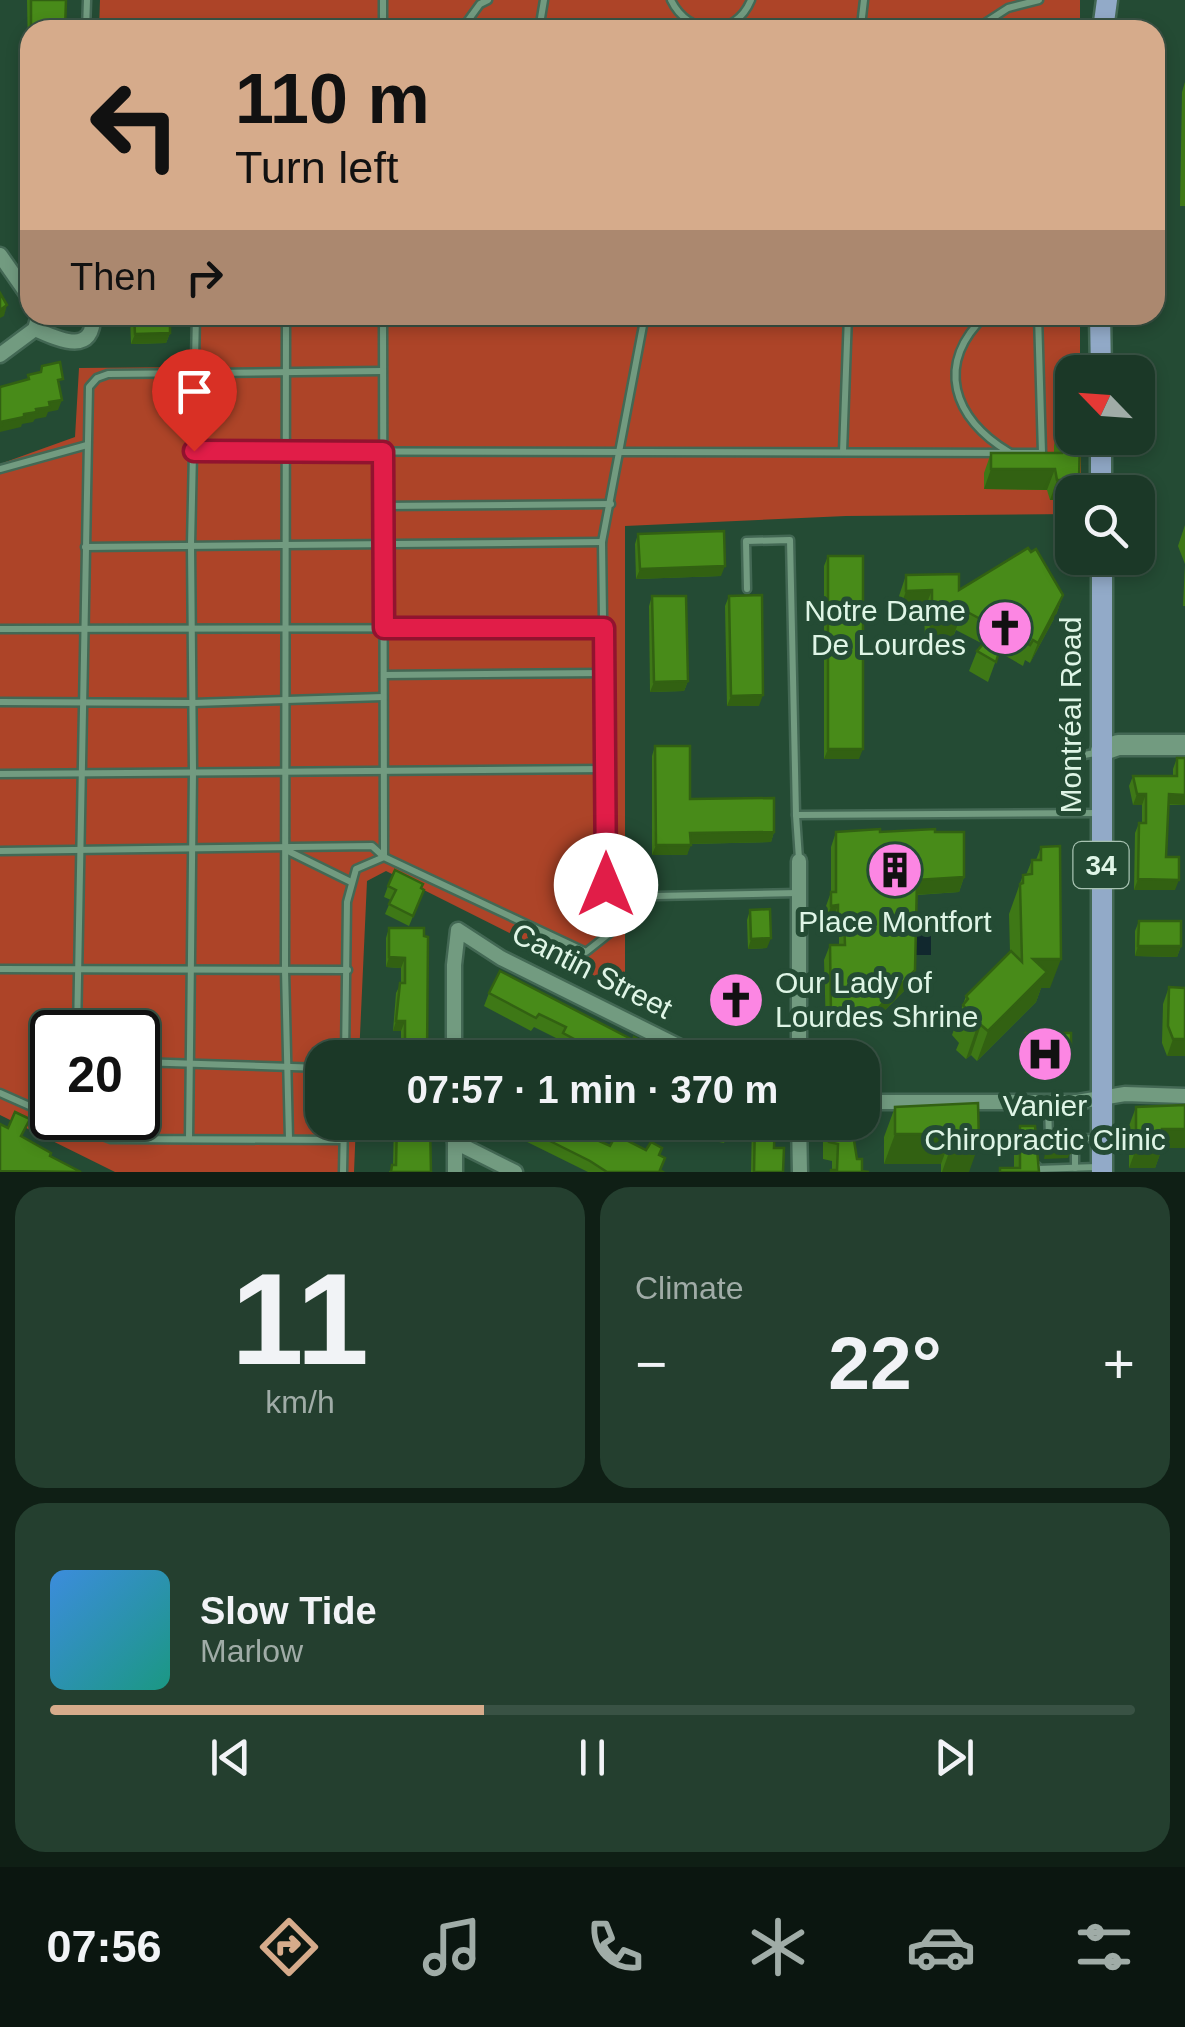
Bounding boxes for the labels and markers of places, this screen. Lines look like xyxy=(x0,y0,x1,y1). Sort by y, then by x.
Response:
pin xyxy=(152,349,237,452)
place label: Notre Dame De Lourdes xyxy=(804,594,966,661)
church icon: Notre Dame De Lourdes xyxy=(975,598,1035,658)
building icon: Place Montfort xyxy=(865,840,925,900)
place label: Place Montfort xyxy=(798,905,992,938)
place label: Our Lady of Lourdes Shrine xyxy=(775,966,978,1033)
church icon: Our Lady of Lourdes Shrine xyxy=(706,970,766,1030)
hospital icon: Vanier Chiropractic Clinic xyxy=(1015,1024,1075,1084)
place label: Vanier Chiropractic Clinic xyxy=(924,1089,1166,1156)

